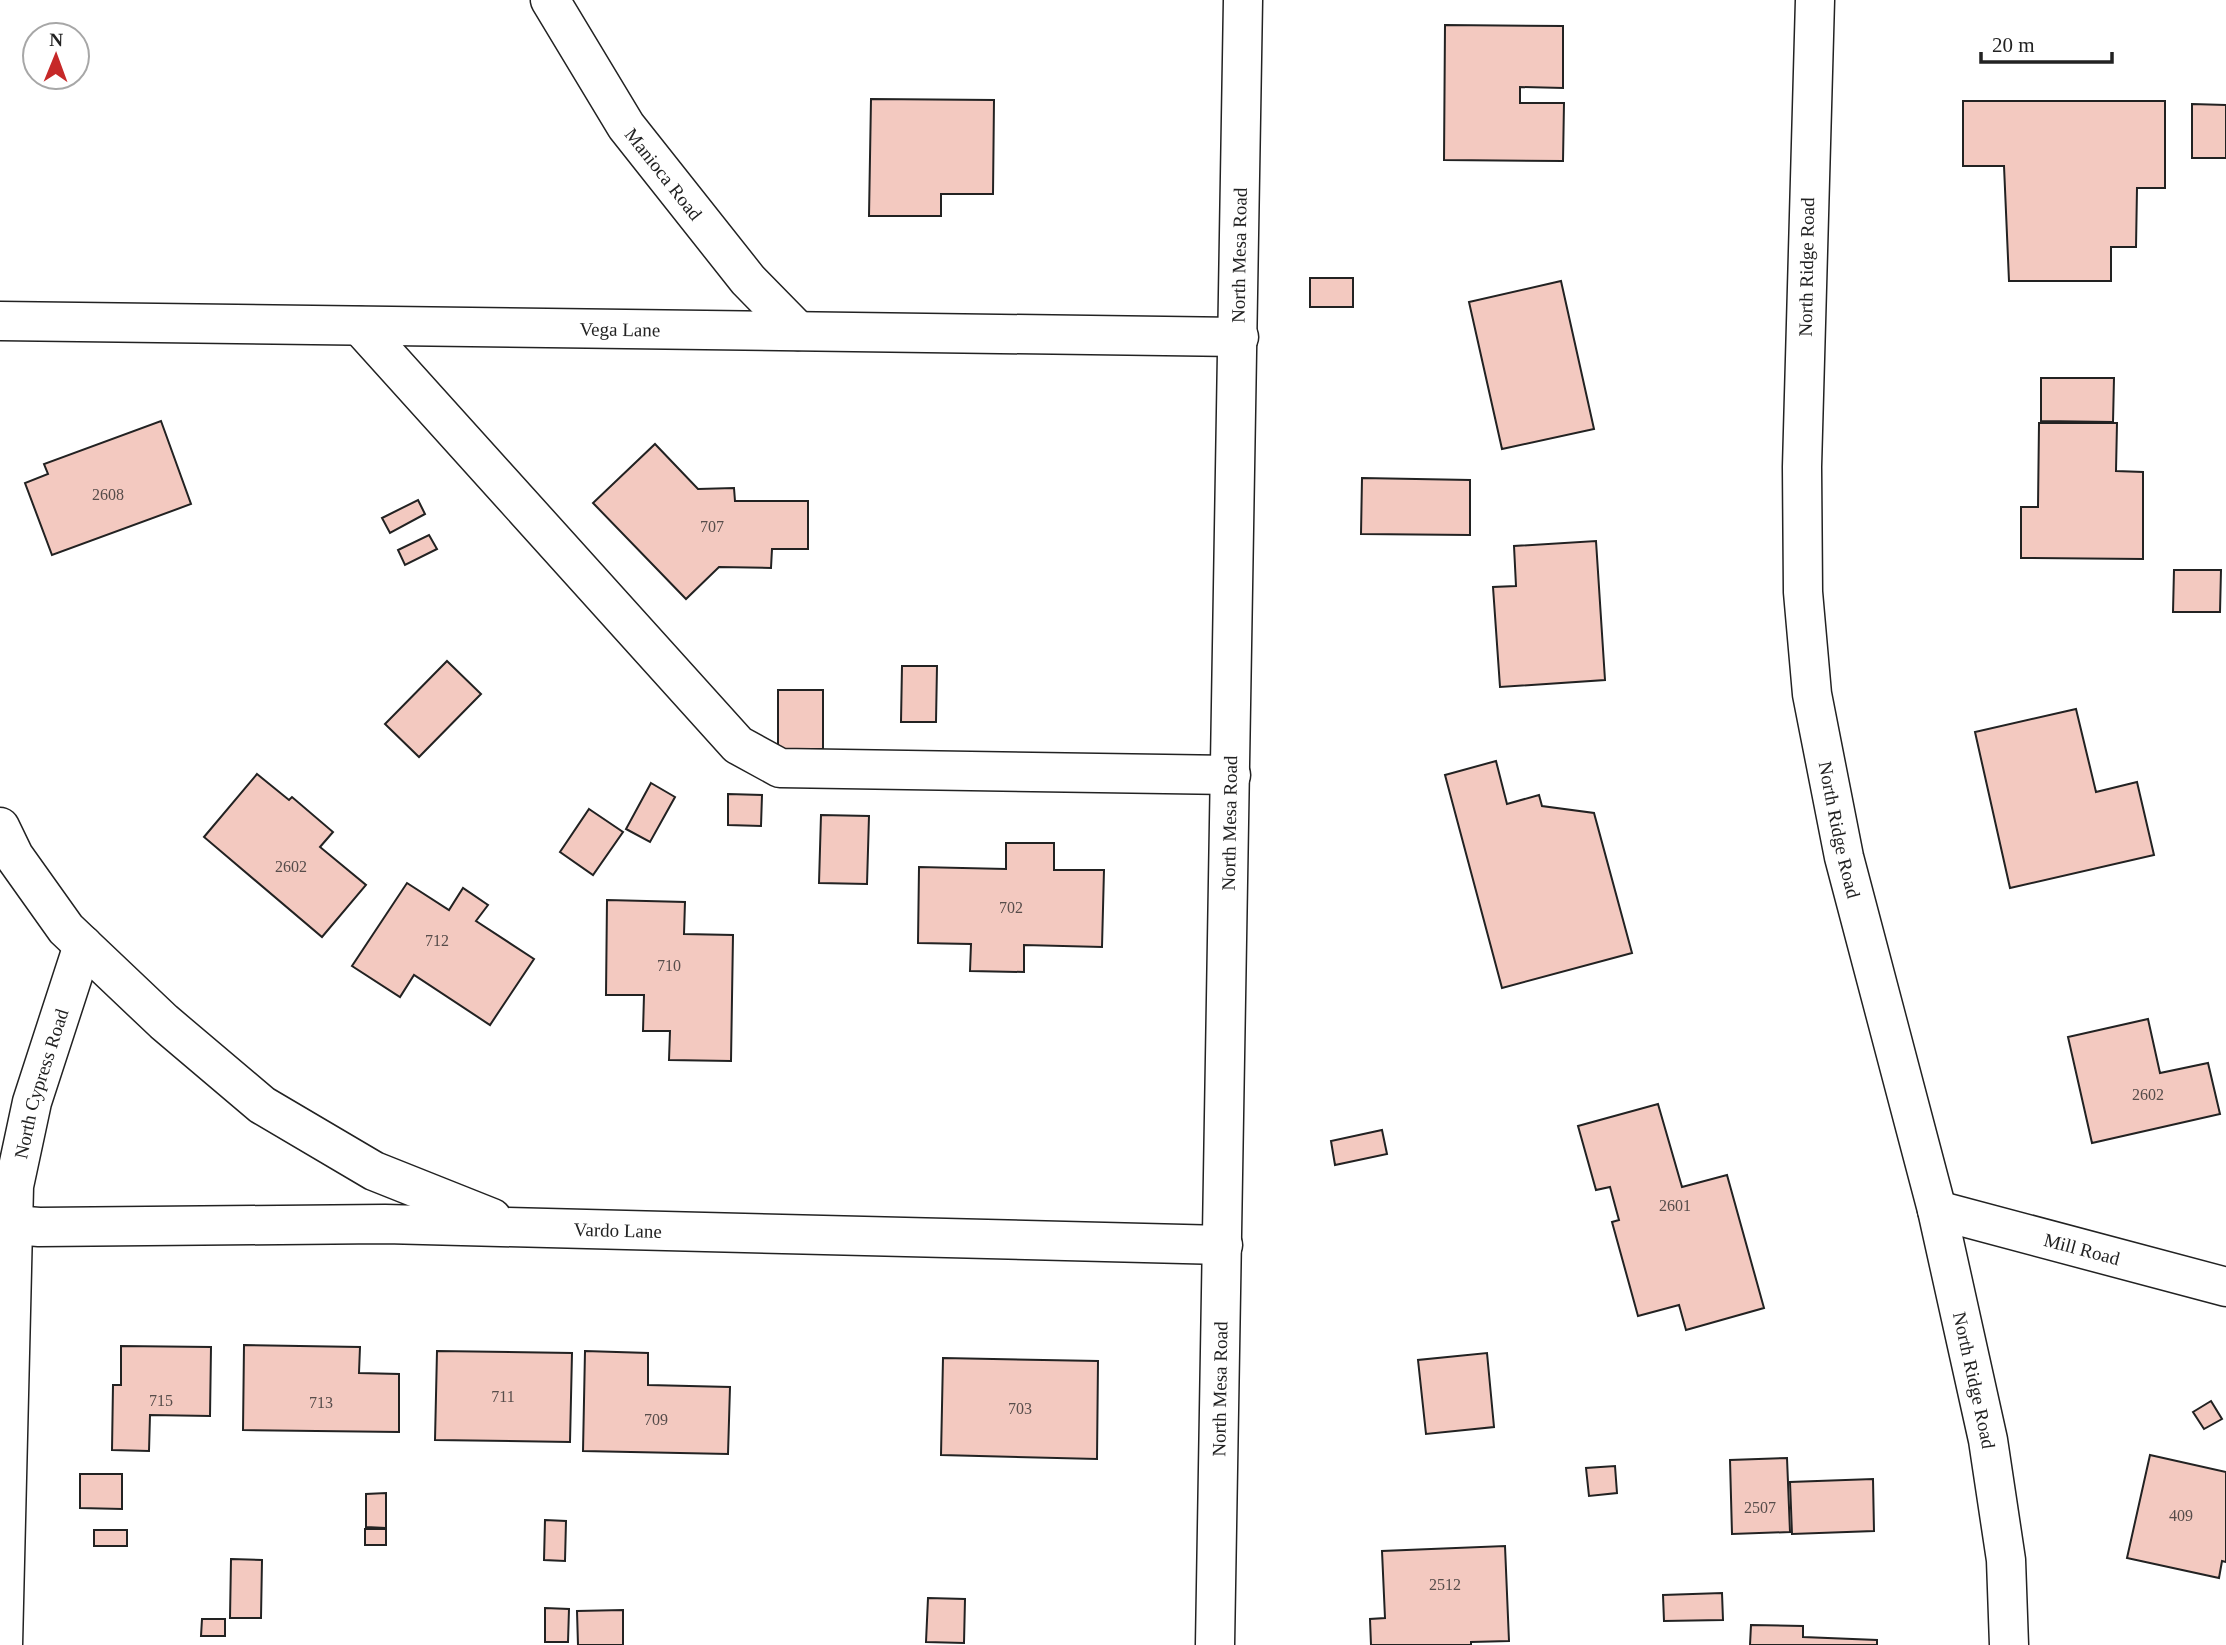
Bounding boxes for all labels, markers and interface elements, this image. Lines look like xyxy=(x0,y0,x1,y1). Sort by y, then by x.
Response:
north arrow xyxy=(21,21,91,91)
scale bar xyxy=(1981,21,2112,65)
text: N xyxy=(49,29,64,50)
text: 20 m xyxy=(1992,33,2035,57)
street label: Manioca Road xyxy=(621,124,707,225)
street label: North Mesa Road xyxy=(1228,187,1251,323)
street label: North Ridge Road xyxy=(1795,197,1818,337)
street label: Vega Lane xyxy=(579,318,660,341)
house number: 2608 xyxy=(92,486,124,503)
house number: 707 xyxy=(700,518,724,535)
street label: North Mesa Road xyxy=(1218,755,1241,891)
street label: North Ridge Road xyxy=(1814,760,1864,901)
house number: 2602 xyxy=(275,858,307,875)
house number: 702 xyxy=(999,899,1023,916)
house number: 712 xyxy=(425,932,449,949)
house number: 710 xyxy=(657,957,681,974)
street label: North Cypress Road xyxy=(10,1006,73,1161)
house number: 2602 xyxy=(2132,1086,2164,1103)
house number: 2601 xyxy=(1659,1197,1691,1214)
street label: Vardo Lane xyxy=(573,1219,662,1242)
street label: Mill Road xyxy=(2042,1229,2123,1269)
street label: North Ridge Road xyxy=(1949,1310,1999,1450)
street label: North Mesa Road xyxy=(1208,1321,1232,1457)
house number: 711 xyxy=(491,1388,515,1405)
house number: 715 xyxy=(149,1392,173,1409)
house number: 713 xyxy=(309,1394,333,1411)
house number: 703 xyxy=(1008,1400,1032,1417)
house number: 709 xyxy=(644,1411,668,1428)
house number: 2507 xyxy=(1744,1499,1776,1516)
house number: 409 xyxy=(2169,1507,2193,1524)
house number: 2512 xyxy=(1429,1576,1461,1593)

